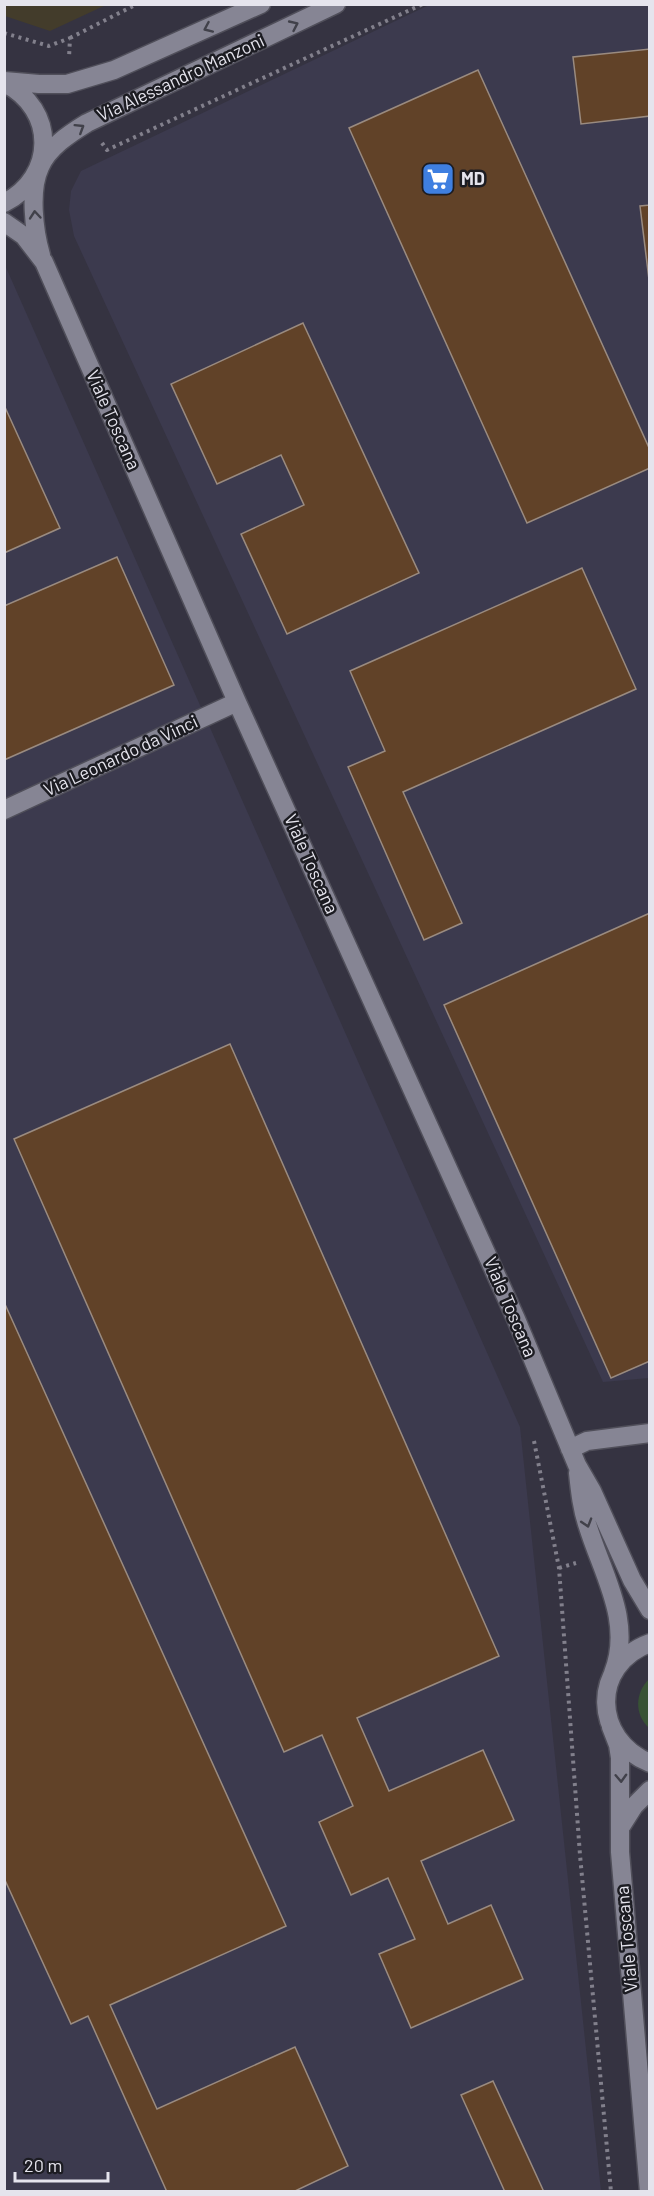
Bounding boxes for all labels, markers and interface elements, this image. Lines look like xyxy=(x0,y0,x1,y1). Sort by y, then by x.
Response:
one-way arrow xyxy=(287,20,298,32)
one-way arrow xyxy=(203,21,214,33)
street label: Via Alessandro Manzoni xyxy=(94,29,268,125)
one-way arrow xyxy=(74,123,84,135)
supermarket icon: MD xyxy=(420,161,456,197)
place label: MD xyxy=(461,167,485,189)
one-way arrow xyxy=(29,211,42,220)
street label: Viale Toscana xyxy=(82,366,146,473)
street label: Via Leonardo da Vinci xyxy=(40,710,201,800)
street label: Viale Toscana xyxy=(280,810,344,917)
street label: Viale Toscana xyxy=(480,1253,542,1360)
one-way arrow xyxy=(580,1517,592,1528)
one-way arrow xyxy=(615,1773,627,1782)
street label: Viale Toscana xyxy=(610,1885,642,1993)
scale bar xyxy=(15,2145,108,2183)
text: 20 m xyxy=(24,2154,62,2176)

